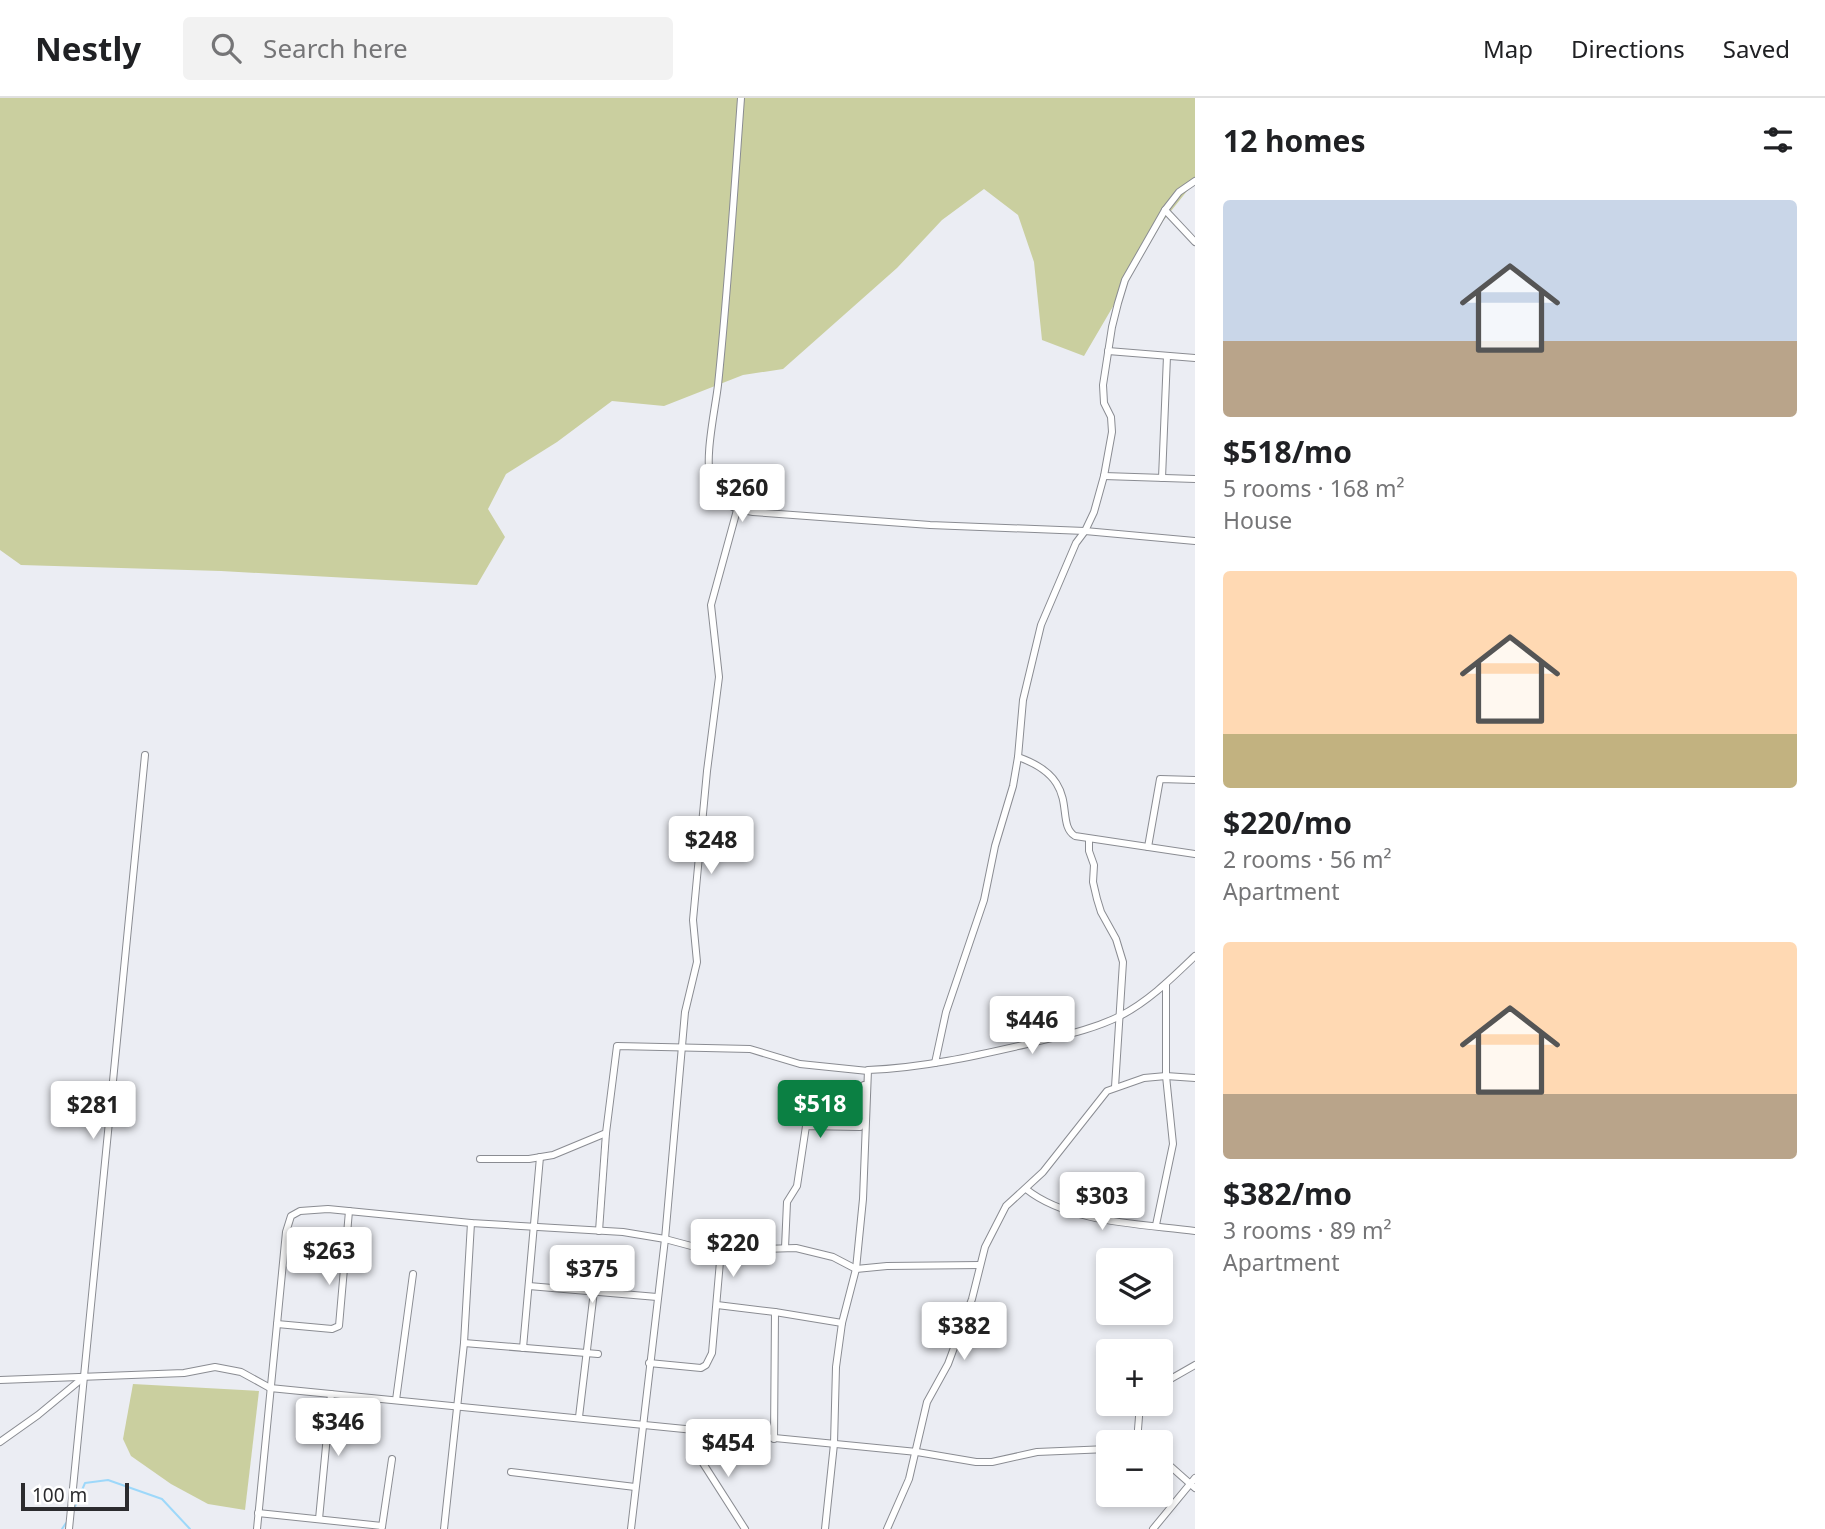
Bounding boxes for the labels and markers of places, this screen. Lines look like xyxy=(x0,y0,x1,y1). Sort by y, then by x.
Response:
pin: $260 xyxy=(701,464,783,524)
pin: $248 xyxy=(670,816,752,876)
pin: $446 xyxy=(991,996,1073,1056)
pin: $518 xyxy=(779,1080,861,1140)
pin: $281 xyxy=(52,1082,134,1141)
pin: $303 xyxy=(1061,1172,1143,1232)
pin: $220 xyxy=(692,1220,774,1279)
pin: $263 xyxy=(288,1228,370,1287)
pin: $375 xyxy=(551,1246,633,1305)
pin: $382 xyxy=(923,1302,1005,1362)
pin: $346 xyxy=(297,1398,379,1458)
pin: $454 xyxy=(687,1420,769,1479)

